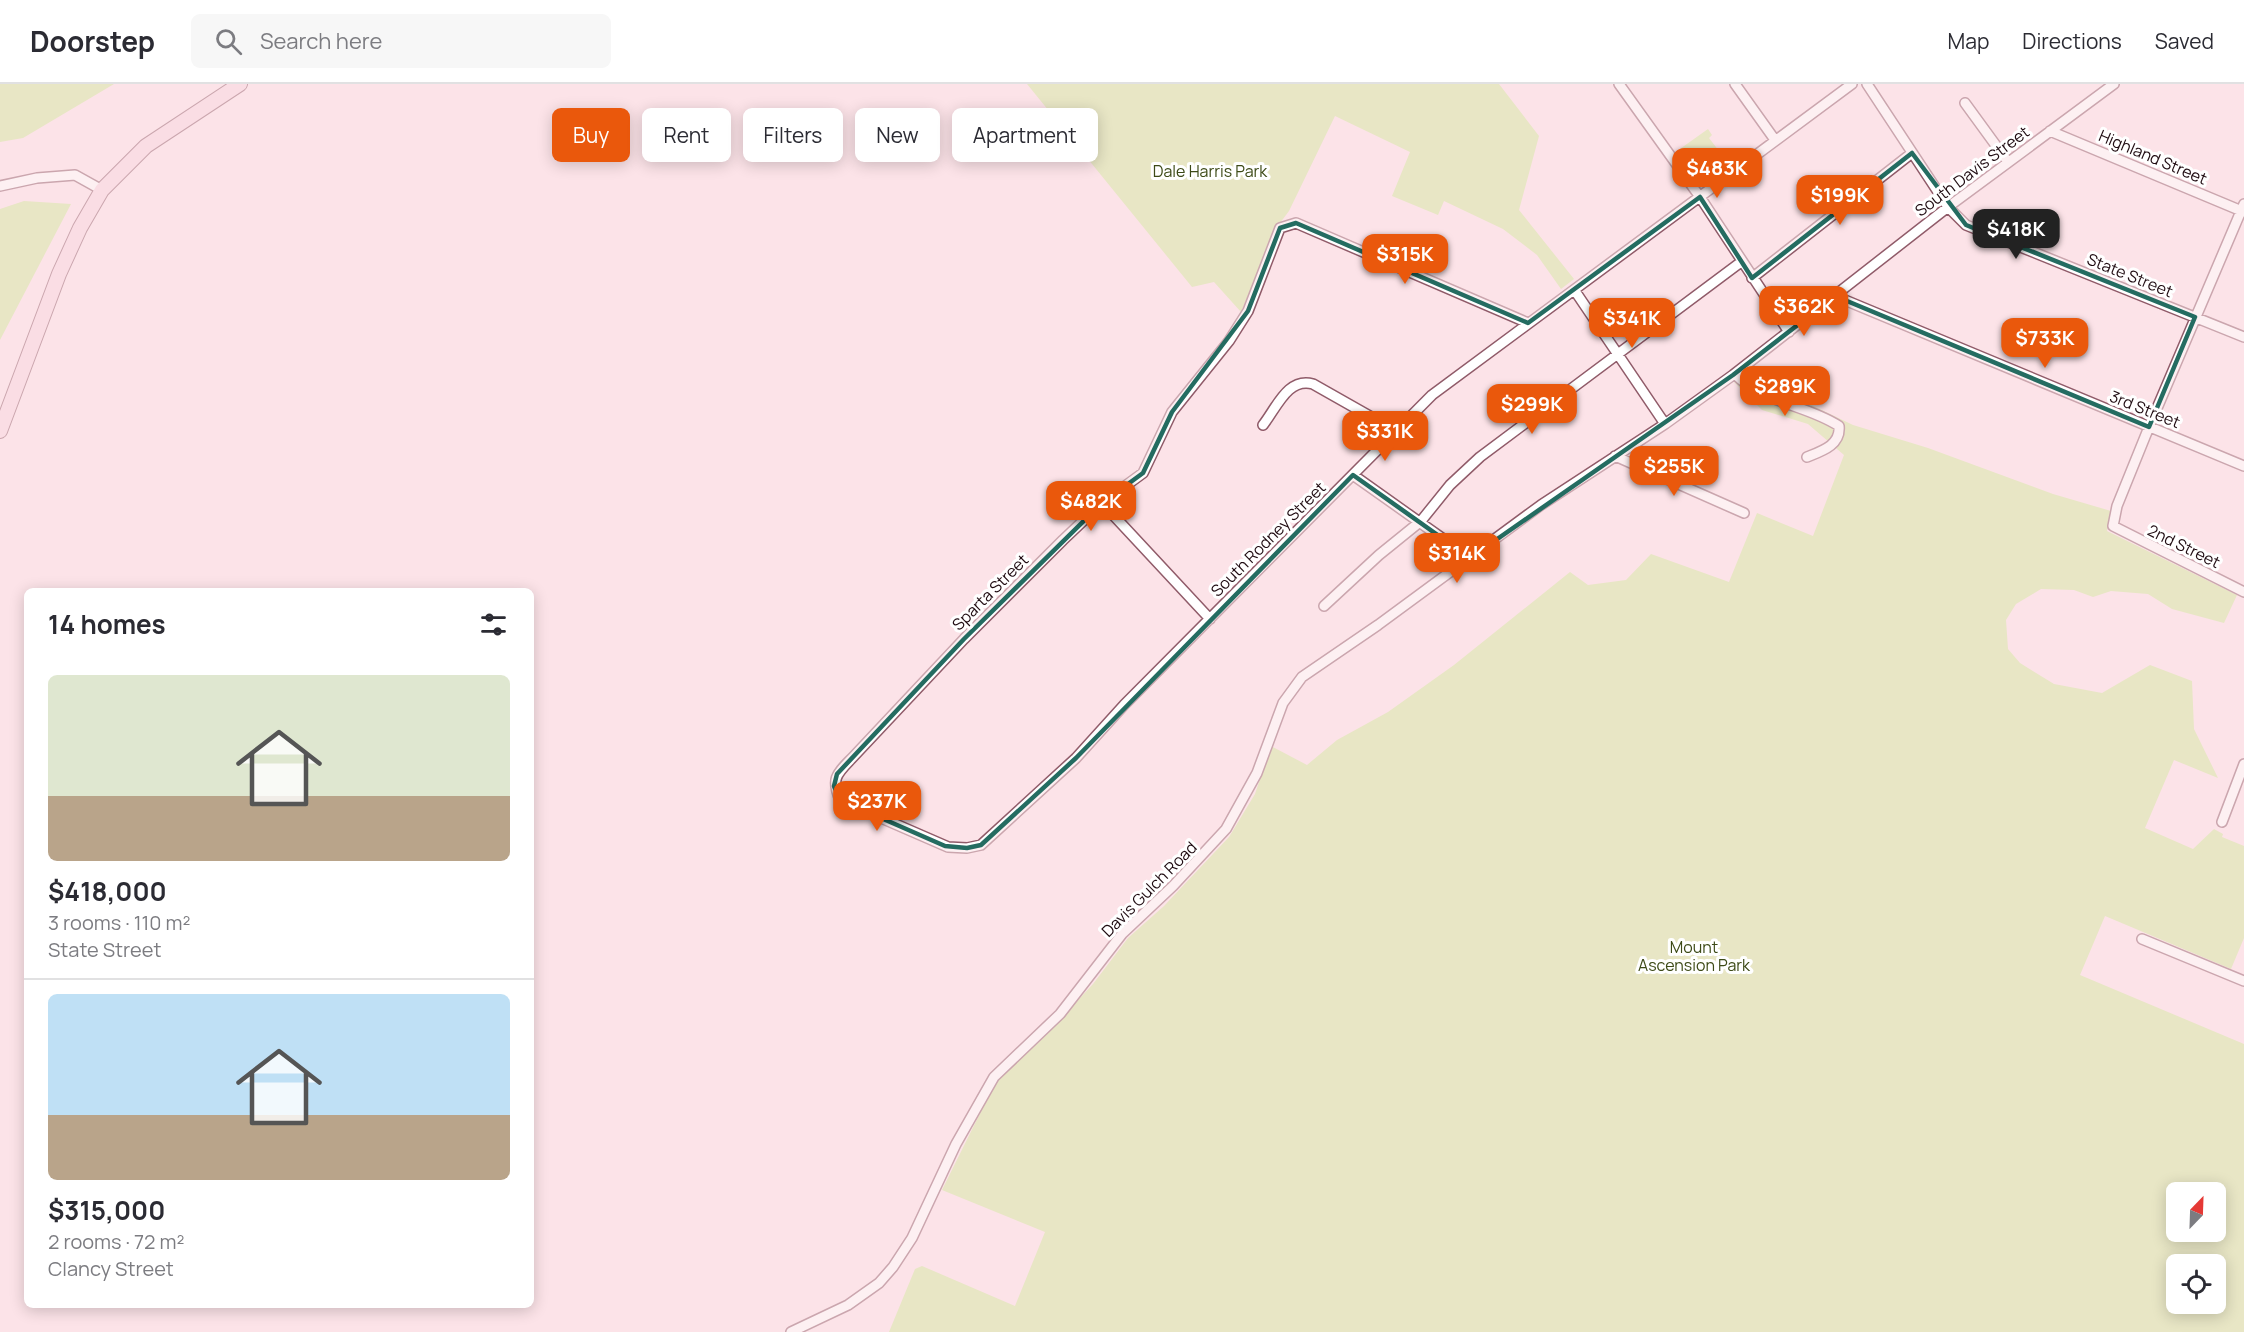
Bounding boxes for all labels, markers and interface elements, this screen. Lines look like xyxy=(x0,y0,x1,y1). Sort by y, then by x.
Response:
search box xyxy=(191,14,611,68)
text: Doorstep xyxy=(30,22,155,60)
icon: search xyxy=(212,25,245,58)
text: Search here xyxy=(260,26,382,56)
text: Map xyxy=(1948,27,1989,55)
text: Directions xyxy=(2022,27,2122,55)
text: Saved xyxy=(2155,27,2214,55)
chip: Buy xyxy=(552,108,630,162)
chip: Rent xyxy=(642,108,731,162)
chip: Filters xyxy=(743,108,843,162)
chip: New xyxy=(855,108,940,162)
chip: Apartment xyxy=(952,108,1098,162)
street label: South Davis Street xyxy=(1910,121,2034,221)
street label: Highland Street xyxy=(2096,124,2210,190)
pin: $483K xyxy=(1675,148,1759,199)
text: $483K xyxy=(1686,154,1748,181)
park label: Dale Harris Park xyxy=(1153,160,1268,182)
pin: $199K xyxy=(1798,175,1882,226)
text: $199K xyxy=(1810,181,1870,208)
pin: $418K xyxy=(1974,209,2058,260)
text: $418K xyxy=(1987,215,2045,242)
pin: $315K xyxy=(1363,234,1447,285)
text: $315K xyxy=(1376,240,1434,267)
street label: State Street xyxy=(2084,248,2176,302)
pin: $362K xyxy=(1762,286,1846,337)
text: $362K xyxy=(1773,292,1835,319)
pin: $341K xyxy=(1590,298,1674,349)
text: $341K xyxy=(1603,304,1661,331)
pin: $733K xyxy=(2003,318,2087,369)
text: $733K xyxy=(2015,324,2075,351)
pin: $289K xyxy=(1743,366,1827,417)
text: $289K xyxy=(1754,372,1816,399)
pin: $299K xyxy=(1490,384,1574,435)
street label: 3rd Street xyxy=(2107,385,2183,433)
text: $299K xyxy=(1501,390,1563,417)
pin: $331K xyxy=(1343,411,1427,462)
text: $331K xyxy=(1356,417,1414,444)
pin: $255K xyxy=(1632,446,1716,497)
text: $255K xyxy=(1644,452,1704,479)
street label: South Rodney Street xyxy=(1206,477,1330,601)
pin: $482K xyxy=(1049,481,1133,532)
text: $482K xyxy=(1060,487,1122,514)
street label: 2nd Street xyxy=(2144,519,2224,573)
pin: $314K xyxy=(1415,533,1499,584)
text: $314K xyxy=(1428,539,1486,566)
street label: Sparta Street xyxy=(947,549,1033,635)
text: 14 homes xyxy=(48,606,166,642)
icon: filters xyxy=(477,608,510,641)
icon: home xyxy=(225,714,333,822)
pin: $237K xyxy=(835,781,919,832)
text: $237K xyxy=(847,787,907,814)
street label: Davis Gulch Road xyxy=(1096,836,1202,942)
text: $418,000 xyxy=(48,873,167,909)
text: 3 rooms · 110 m² xyxy=(48,909,190,936)
text: State Street xyxy=(48,936,162,963)
park label: Mount Ascension Park xyxy=(1638,936,1751,976)
icon: home xyxy=(225,1033,333,1141)
north arrow xyxy=(2166,1182,2226,1242)
map controls xyxy=(2166,1182,2226,1314)
text: $315,000 xyxy=(48,1192,165,1228)
text: 2 rooms · 72 m² xyxy=(48,1228,184,1255)
button: locate xyxy=(2166,1254,2226,1314)
text: Clancy Street xyxy=(48,1255,174,1282)

